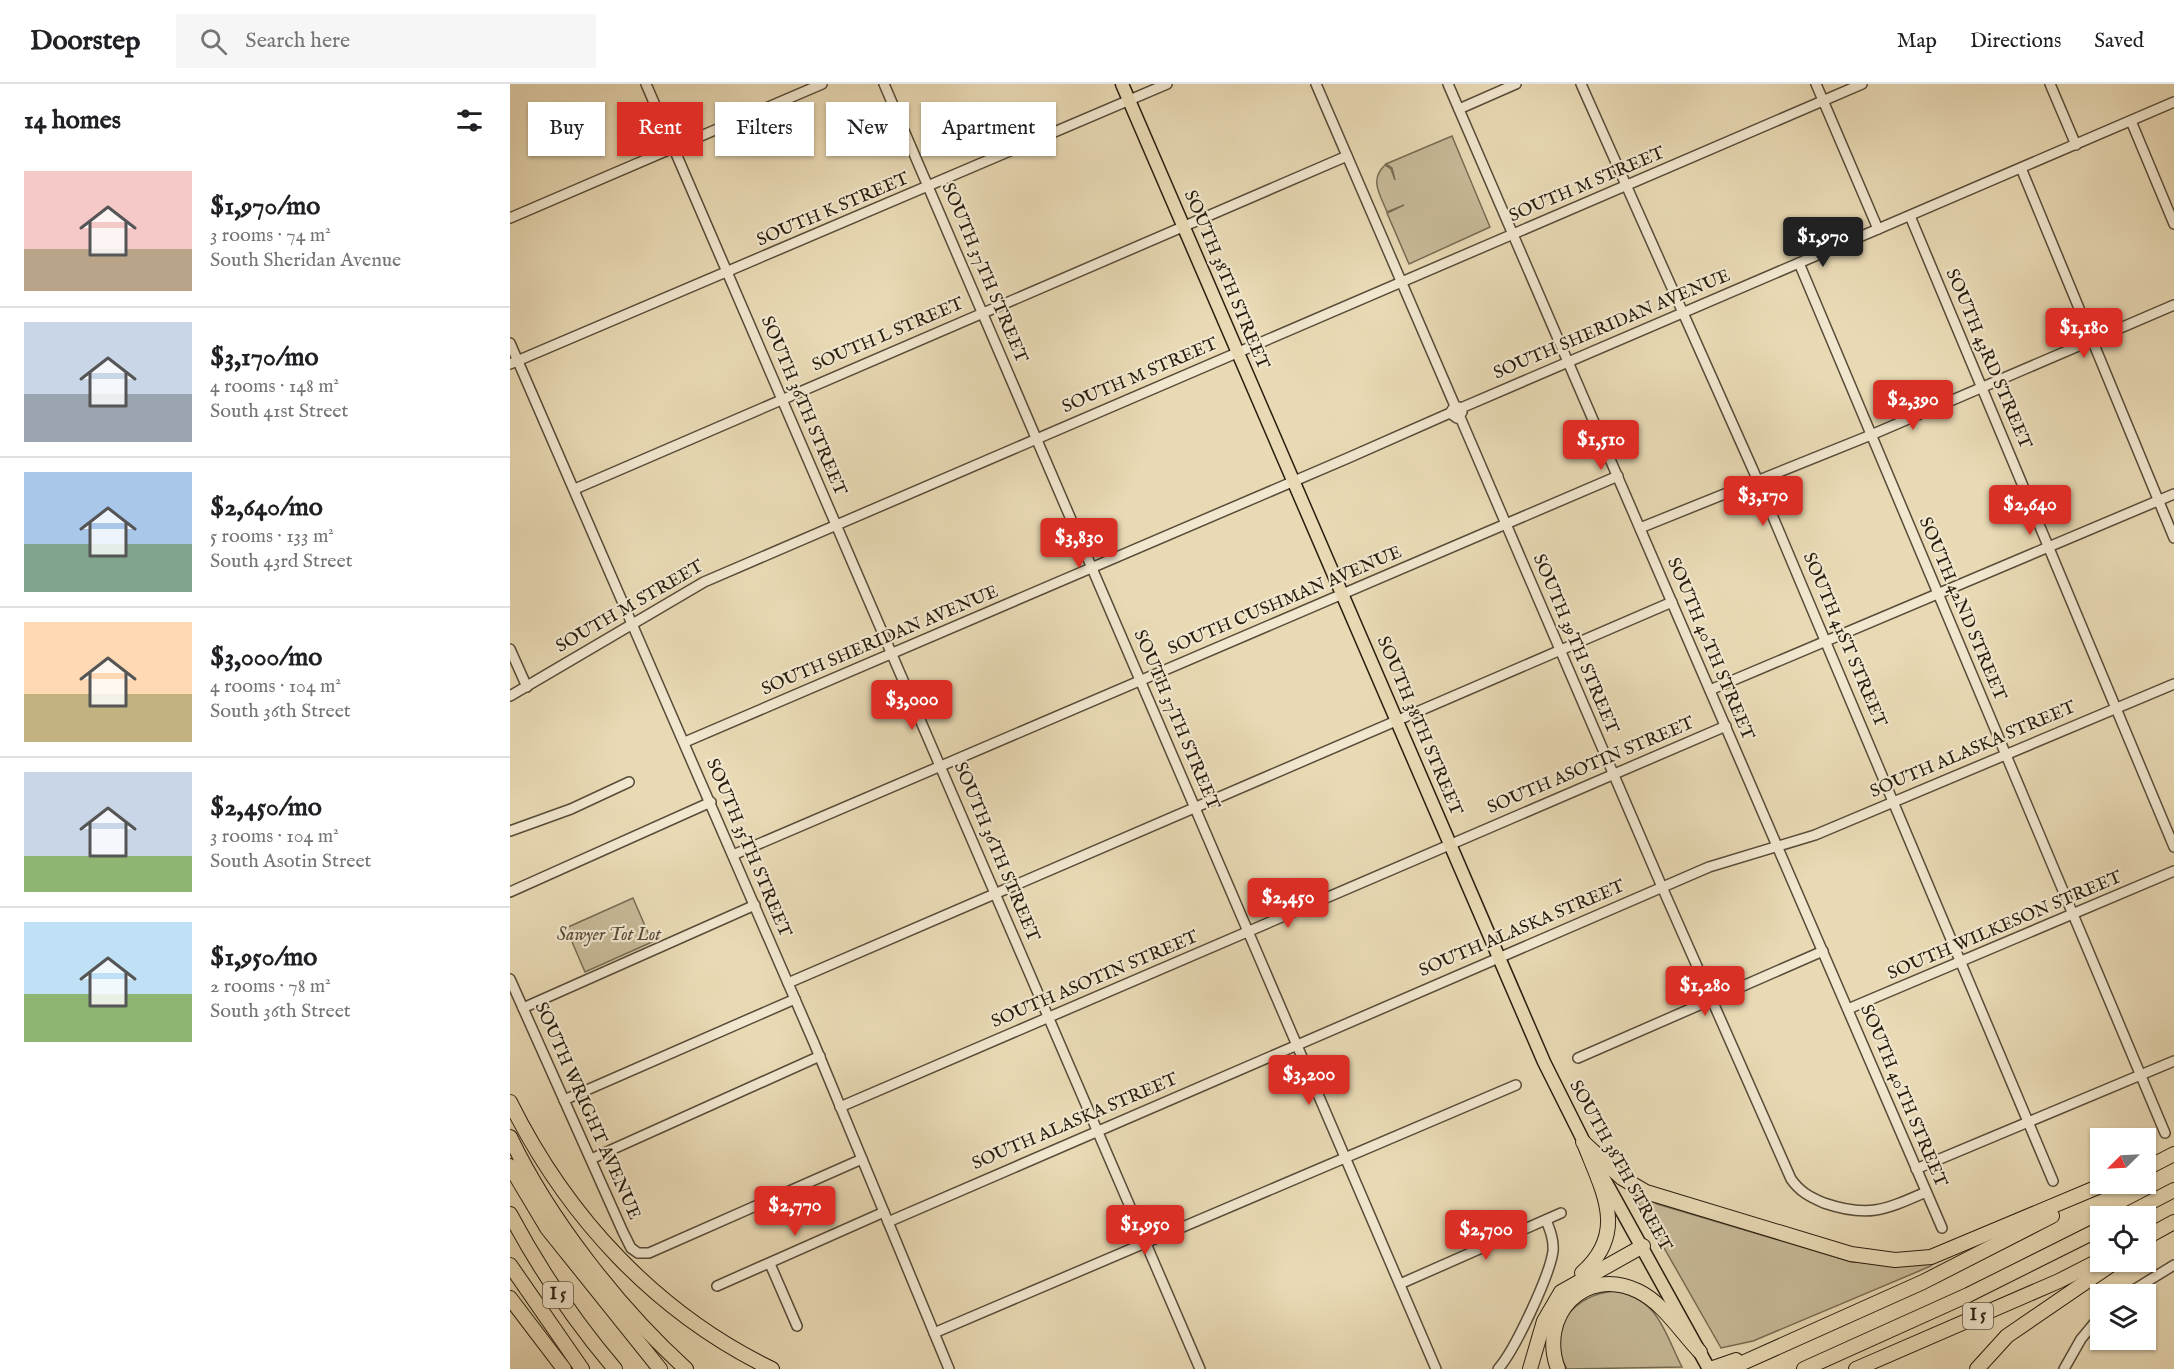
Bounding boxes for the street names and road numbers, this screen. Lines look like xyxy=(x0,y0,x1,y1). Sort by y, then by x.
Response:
street label: SOUTH M STREET xyxy=(1506,142,1668,228)
street label: SOUTH K STREET xyxy=(754,168,912,252)
street label: SOUTH 37TH STREET xyxy=(936,179,1032,367)
street label: SOUTH 38TH STREET xyxy=(1178,187,1274,373)
street label: SOUTH SHERIDAN AVENUE xyxy=(1490,265,1734,385)
street label: SOUTH 43RD STREET xyxy=(1940,265,2036,453)
street label: SOUTH L STREET xyxy=(809,293,967,377)
street label: SOUTH 36TH STREET xyxy=(755,313,851,499)
street label: SOUTH M STREET xyxy=(1059,333,1221,419)
street label: SOUTH 42ND STREET xyxy=(1913,514,2011,704)
street label: SOUTH CUSHMAN AVENUE xyxy=(1164,541,1406,661)
street label: SOUTH 41ST STREET xyxy=(1797,549,1891,731)
street label: SOUTH 39TH STREET xyxy=(1527,551,1623,737)
street label: SOUTH 40TH STREET xyxy=(1661,554,1759,744)
street label: SOUTH M STREET xyxy=(552,555,708,659)
street label: SOUTH SHERIDAN AVENUE xyxy=(758,581,1002,701)
street label: SOUTH 37TH STREET xyxy=(1128,626,1224,814)
street label: SOUTH 38TH STREET xyxy=(1371,633,1467,819)
street label: SOUTH ALASKA STREET xyxy=(1867,696,2079,804)
street label: SOUTH ASOTIN STREET xyxy=(1484,712,1698,820)
street label: SOUTH 35TH STREET xyxy=(700,755,796,941)
street label: SOUTH 36TH STREET xyxy=(948,759,1044,945)
street label: SOUTH WILKESON STREET xyxy=(1884,866,2126,986)
street label: SOUTH ALASKA STREET xyxy=(1416,875,1628,983)
street label: SOUTH ASOTIN STREET xyxy=(988,926,1202,1034)
street label: SOUTH WRIGHT AVENUE xyxy=(529,999,645,1223)
street label: SOUTH 40TH STREET xyxy=(1854,1001,1952,1191)
street label: SOUTH ALASKA STREET xyxy=(969,1068,1181,1176)
street label: SOUTH 38TH STREET xyxy=(1563,1076,1677,1256)
road number: I 5 xyxy=(543,1282,573,1308)
road number: I 5 xyxy=(1963,1303,1993,1329)

